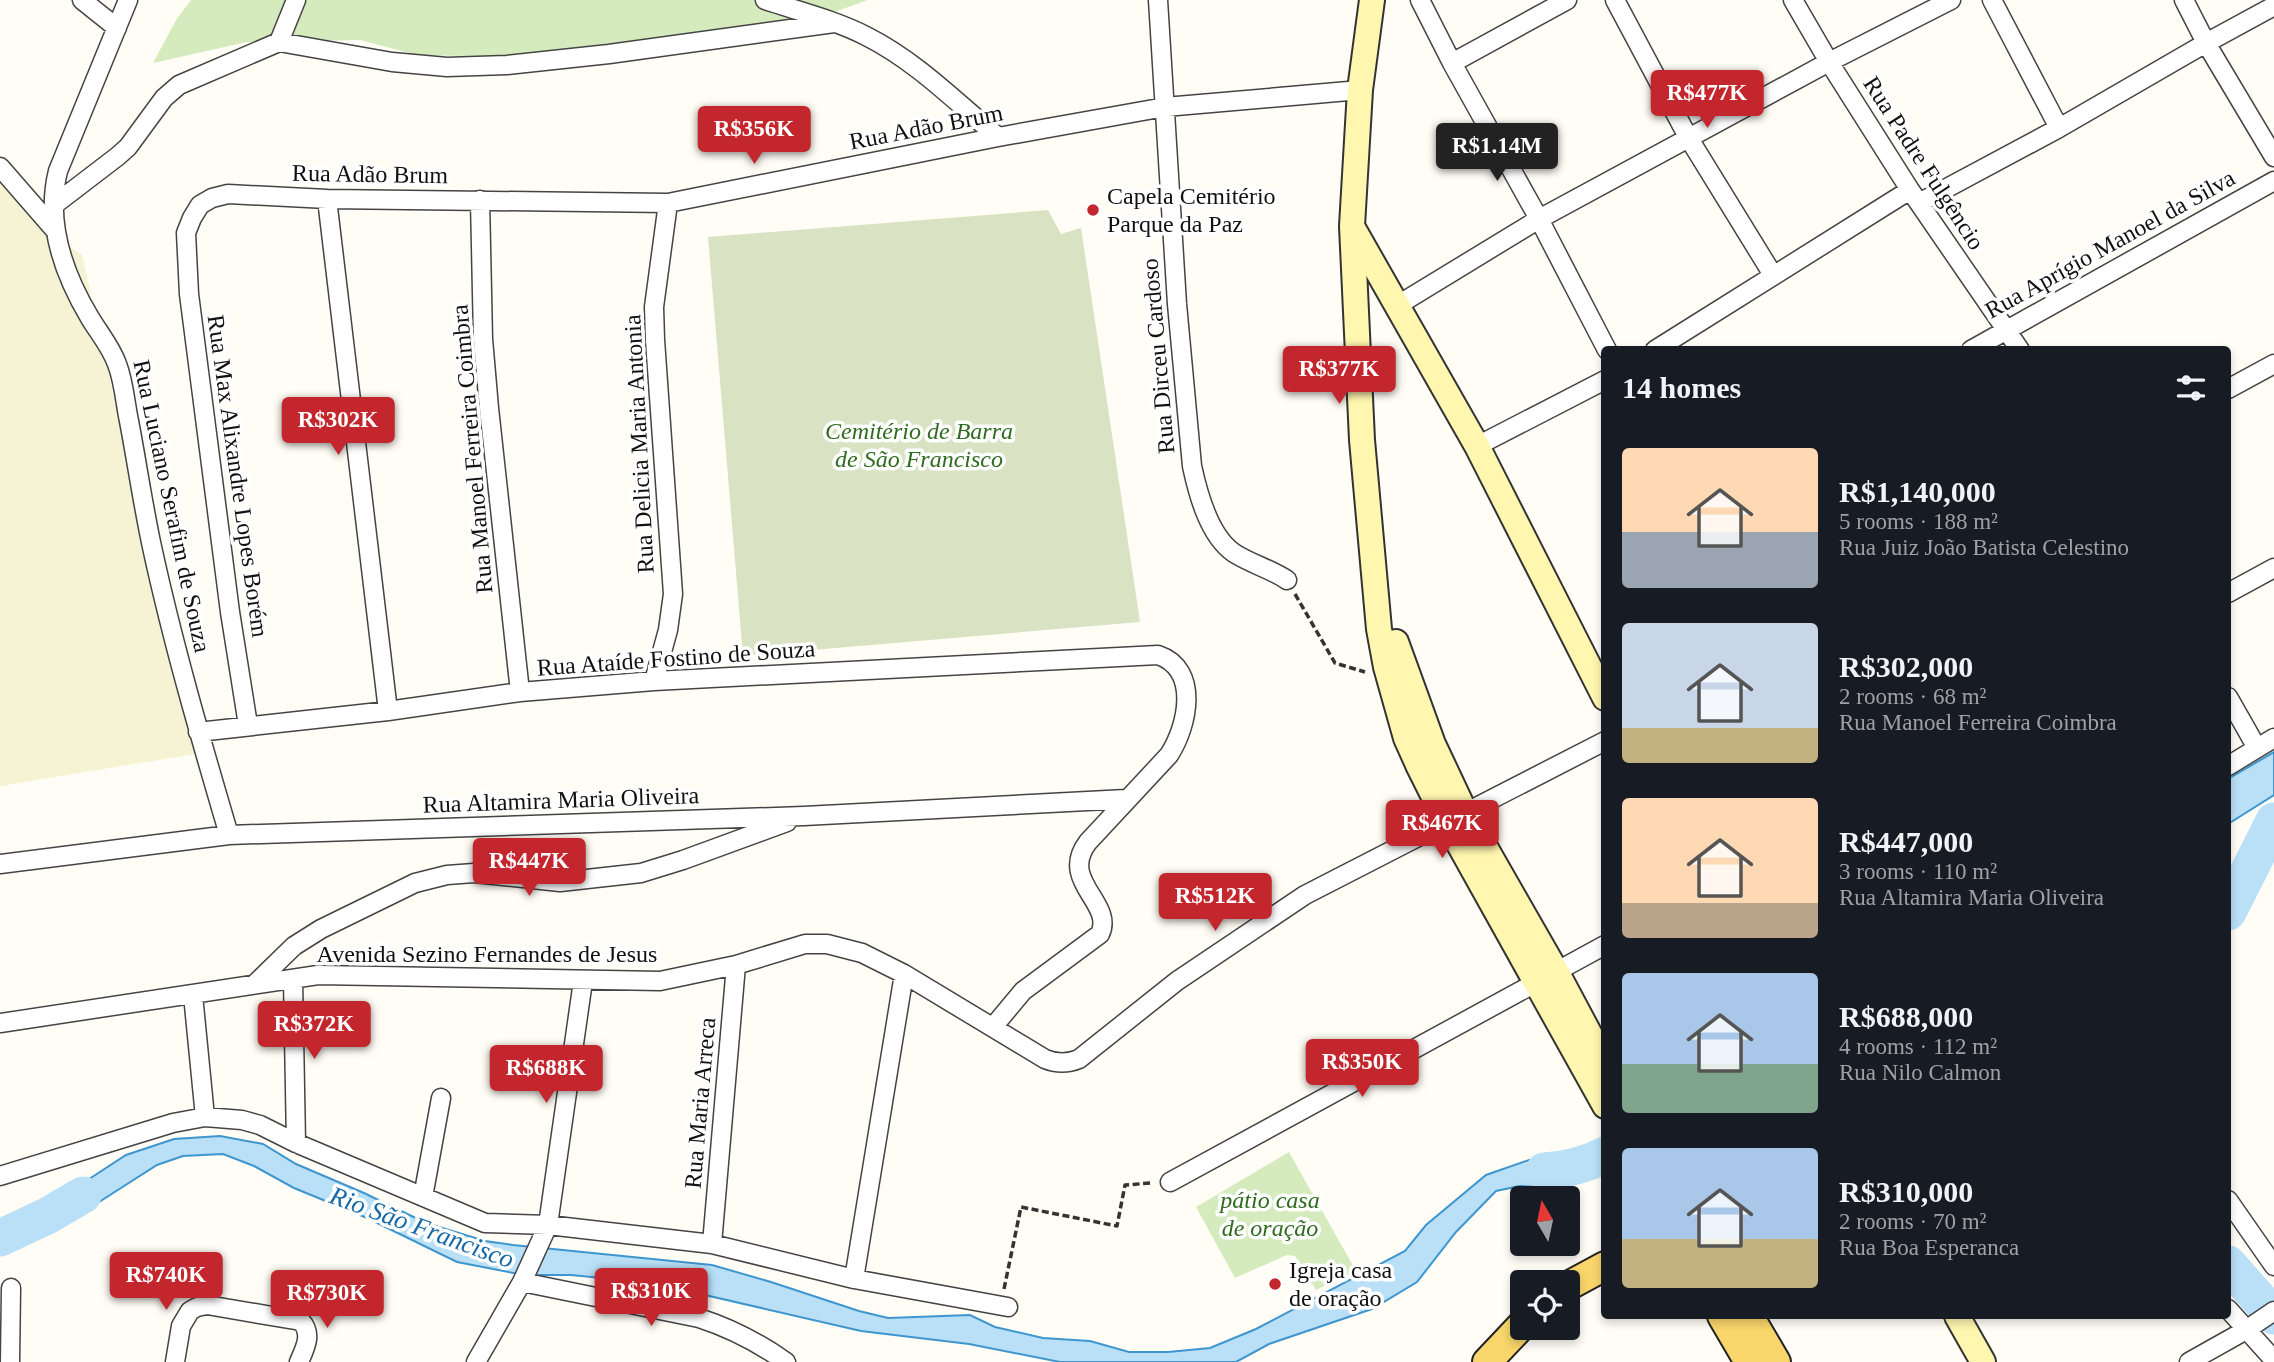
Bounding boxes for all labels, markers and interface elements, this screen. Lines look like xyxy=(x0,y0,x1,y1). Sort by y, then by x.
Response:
pin: R$477K xyxy=(1650,71,1764,130)
street label: Rua Padre Fulgêncio xyxy=(1858,72,1990,254)
text: R$477K xyxy=(1667,80,1747,105)
street label: Rua Adão Brum xyxy=(847,99,1005,155)
pin: R$356K xyxy=(697,106,811,166)
text: R$356K xyxy=(714,116,794,141)
pin: R$1.14M xyxy=(1432,124,1562,183)
text: R$1.14M xyxy=(1452,133,1542,158)
street label: Rua Adão Brum xyxy=(292,160,449,188)
street label: Rua Aprígio Manoel da Silva xyxy=(1981,164,2240,324)
place label: Capela Cemitério Parque da Paz xyxy=(1107,183,1276,237)
marker: Capela Cemitério Parque da Paz xyxy=(1085,202,1101,218)
street label: Rua Dirceu Cardoso xyxy=(1137,257,1179,455)
street label: Rua Manoel Ferreira Coimbra xyxy=(446,303,498,595)
street label: Rua Max Alixandre Lopes Borém xyxy=(202,313,274,639)
street label: Rua Delicia Maria Antonia xyxy=(619,314,659,574)
pin: R$377K xyxy=(1282,346,1396,406)
text: R$377K xyxy=(1299,356,1379,381)
street label: Rua Luciano Serafim de Souza xyxy=(128,357,216,655)
icon: filters xyxy=(2172,369,2210,407)
text: 14 homes xyxy=(1622,371,1741,404)
pin: R$302K xyxy=(281,398,395,457)
text: R$302K xyxy=(298,407,378,432)
park label: Cemitério de Barra de São Francisco xyxy=(825,418,1013,472)
text: R$1,140,000 xyxy=(1839,475,1996,508)
icon: home xyxy=(1678,476,1762,560)
text: 5 rooms · 188 m² xyxy=(1839,509,1998,534)
text: Rua Juiz João Batista Celestino xyxy=(1839,535,2129,560)
street label: Rua Ataíde Fostino de Souza xyxy=(536,635,816,681)
text: R$302,000 xyxy=(1839,650,1973,683)
icon: home xyxy=(1678,651,1762,735)
text: 2 rooms · 68 m² xyxy=(1839,684,1986,709)
text: Rua Manoel Ferreira Coimbra xyxy=(1839,710,2117,735)
street label: Rua Altamira Maria Oliveira xyxy=(422,782,700,818)
pin: R$467K xyxy=(1385,800,1499,860)
text: R$467K xyxy=(1402,810,1482,835)
text: R$447,000 xyxy=(1839,825,1973,858)
icon: home xyxy=(1678,826,1762,910)
pin: R$447K xyxy=(472,838,586,898)
text: R$447K xyxy=(489,848,569,873)
text: 3 rooms · 110 m² xyxy=(1839,859,1997,884)
pin: R$512K xyxy=(1158,874,1272,933)
text: R$512K xyxy=(1175,883,1255,908)
text: Rua Altamira Maria Oliveira xyxy=(1839,885,2104,910)
street label: Avenida Sezino Fernandes de Jesus xyxy=(317,941,657,967)
text: R$688,000 xyxy=(1839,1000,1973,1033)
icon: home xyxy=(1678,1001,1762,1085)
pin: R$372K xyxy=(257,1002,371,1061)
text: R$372K xyxy=(274,1011,354,1036)
street label: Rua Maria Arreca xyxy=(680,1016,720,1190)
text: 4 rooms · 112 m² xyxy=(1839,1034,1997,1059)
pin: R$350K xyxy=(1305,1040,1419,1099)
pin: R$688K xyxy=(489,1046,603,1105)
text: R$350K xyxy=(1322,1049,1402,1074)
text: R$688K xyxy=(506,1055,586,1080)
text: Rua Nilo Calmon xyxy=(1839,1060,2001,1085)
text: R$310,000 xyxy=(1839,1175,1973,1208)
icon: home xyxy=(1678,1176,1762,1260)
water label: Rio São Francisco xyxy=(325,1180,518,1274)
north arrow xyxy=(1510,1186,1580,1256)
map controls xyxy=(1510,1186,1580,1340)
park label: pátio casa de oração xyxy=(1218,1187,1320,1241)
text: 2 rooms · 70 m² xyxy=(1839,1209,1986,1234)
text: Rua Boa Esperanca xyxy=(1839,1235,2019,1260)
pin: R$740K xyxy=(109,1252,223,1312)
place label: Igreja casa de oração xyxy=(1289,1257,1393,1311)
text: R$740K xyxy=(126,1262,206,1287)
pin: R$310K xyxy=(594,1268,708,1328)
pin: R$730K xyxy=(270,1270,384,1330)
button: locate xyxy=(1510,1270,1580,1340)
marker: Igreja casa de oração xyxy=(1267,1276,1283,1292)
text: R$310K xyxy=(611,1278,691,1303)
text: R$730K xyxy=(287,1280,367,1305)

